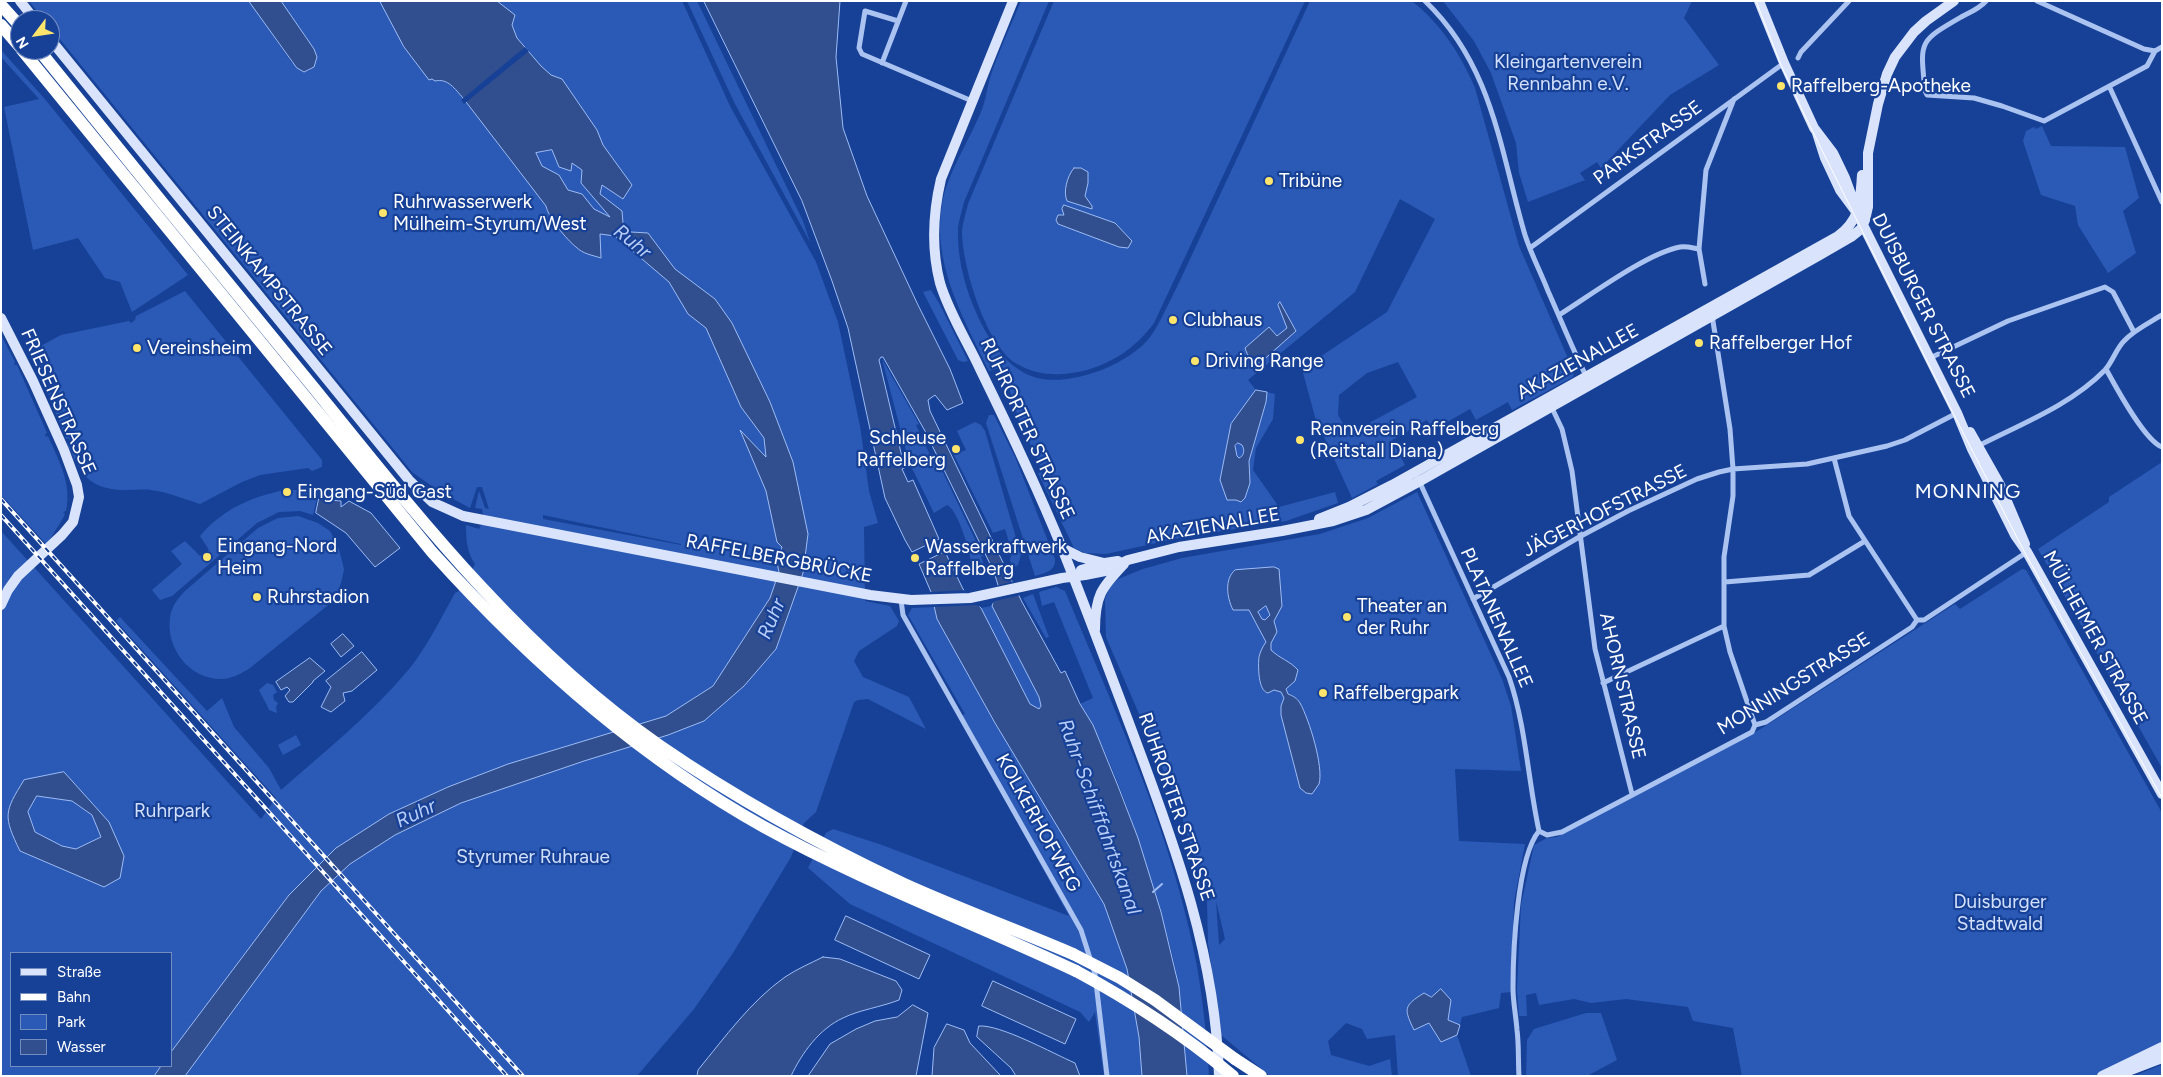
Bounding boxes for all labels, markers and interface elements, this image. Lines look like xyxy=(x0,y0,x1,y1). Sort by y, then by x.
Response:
north arrow xyxy=(10,10,60,60)
text: N xyxy=(13,33,33,51)
park label: Kleingartenverein Rennbahn e.V. xyxy=(1494,51,1642,95)
place label: Raffelberg-Apotheke xyxy=(1791,75,1971,97)
marker: Raffelberg-Apotheke xyxy=(1775,80,1787,92)
street label: PARKSTRASSE xyxy=(1589,96,1707,190)
place label: Tribüne xyxy=(1279,170,1342,192)
marker: Tribüne xyxy=(1263,175,1275,187)
place label: Ruhrwasserwerk Mülheim-Styrum/West xyxy=(393,191,587,235)
street label: STEINKAMPSTRASSE xyxy=(202,201,336,361)
marker: Ruhrwasserwerk Mülheim-Styrum/West xyxy=(377,207,389,219)
street label: DUISBURGER STRASSE xyxy=(1867,210,1979,402)
water label: Ruhr xyxy=(608,220,656,264)
place label: Clubhaus xyxy=(1183,309,1262,331)
marker: Clubhaus xyxy=(1167,314,1179,326)
street label: AKAZIENALLEE xyxy=(1513,319,1643,405)
street label: FRIESENSTRASSE xyxy=(16,325,100,479)
place label: Raffelberger Hof xyxy=(1709,332,1852,354)
street label: RUHRORTER STRASSE xyxy=(975,334,1079,524)
place label: Vereinsheim xyxy=(147,337,252,359)
marker: Raffelberger Hof xyxy=(1693,337,1705,349)
marker: Vereinsheim xyxy=(131,342,143,354)
place label: Driving Range xyxy=(1205,350,1323,372)
marker: Driving Range xyxy=(1189,355,1201,367)
place label: Rennverein Raffelberg (Reitstall Diana) xyxy=(1310,418,1499,462)
place label: Schleuse Raffelberg xyxy=(857,427,946,471)
marker: Rennverein Raffelberg (Reitstall Diana) xyxy=(1294,434,1306,446)
marker: Schleuse Raffelberg xyxy=(950,443,962,455)
street label: JÄGERHOFSTRASSE xyxy=(1519,460,1691,562)
district label: MONNING xyxy=(1914,480,2022,504)
place label: Eingang-Süd Gast xyxy=(297,481,452,503)
marker: Eingang-Süd Gast xyxy=(281,486,293,498)
street label: AKAZIENALLEE xyxy=(1144,503,1282,549)
street label: RAFFELBERGBRÜCKE xyxy=(684,530,874,588)
place label: Eingang-Nord Heim xyxy=(217,535,337,579)
place label: Wasserkraftwerk Raffelberg xyxy=(925,536,1067,580)
street label: PLATANENALLEE xyxy=(1455,544,1537,692)
street label: MÜLHEIMER STRASSE xyxy=(2038,547,2152,729)
marker: Eingang-Nord Heim xyxy=(201,551,213,563)
marker: Wasserkraftwerk Raffelberg xyxy=(909,552,921,564)
place label: Ruhrstadion xyxy=(267,586,369,608)
marker: Ruhrstadion xyxy=(251,591,263,603)
water label: Ruhr xyxy=(753,595,791,643)
place label: Theater an der Ruhr xyxy=(1357,595,1447,639)
street label: AHORNSTRASSE xyxy=(1594,610,1650,762)
marker: Theater an der Ruhr xyxy=(1341,611,1353,623)
street label: MONNINGSTRASSE xyxy=(1713,628,1875,740)
place label: Raffelbergpark xyxy=(1333,682,1459,704)
marker: Raffelbergpark xyxy=(1317,687,1329,699)
street label: RUHRORTER STRASSE xyxy=(1133,710,1219,904)
water label: Ruhr-Schifffahrtskanal xyxy=(1052,716,1146,918)
street label: KOLKERHOFWEG xyxy=(991,750,1085,896)
water label: Ruhr xyxy=(392,794,440,834)
park label: Ruhrpark xyxy=(134,800,210,822)
park label: Styrumer Ruhraue xyxy=(456,846,610,868)
park label: Duisburger Stadtwald xyxy=(1953,891,2047,935)
legend xyxy=(10,952,172,1067)
text: Straße xyxy=(57,963,101,981)
text: Bahn xyxy=(57,988,91,1006)
text: Park xyxy=(57,1013,86,1031)
text: Wasser xyxy=(57,1038,106,1056)

